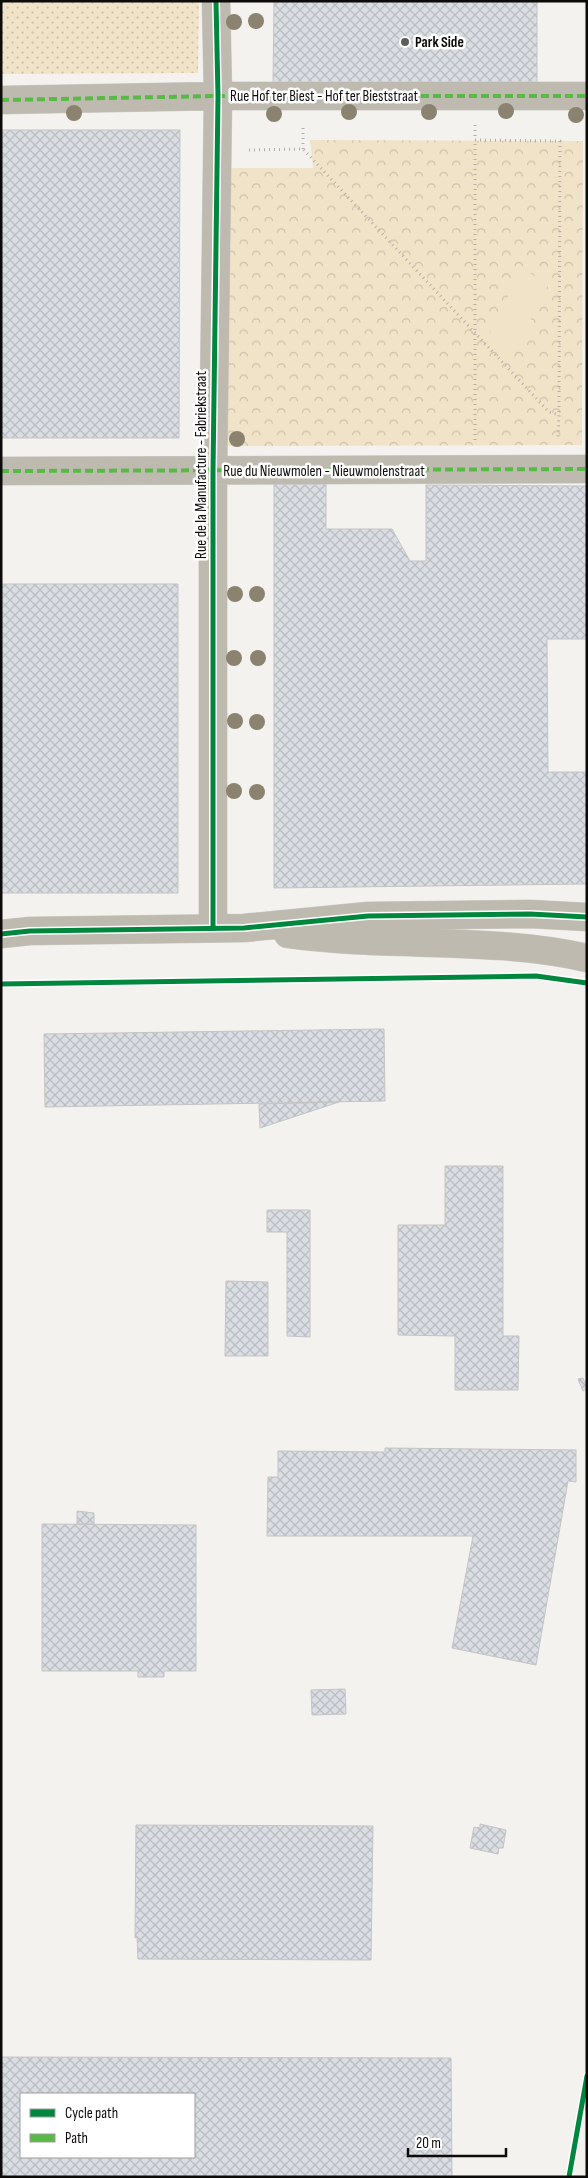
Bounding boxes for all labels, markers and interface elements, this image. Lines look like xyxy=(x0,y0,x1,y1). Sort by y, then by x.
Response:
place label: Park Side xyxy=(415,33,464,52)
marker: Park Side xyxy=(399,36,411,48)
street label: Rue Hof ter Biest - Hof ter Bieststraat xyxy=(230,87,418,106)
street label: Rue de la Manufacture - Fabriekstraat xyxy=(192,371,211,559)
street label: Rue du Nieuwmolen - Nieuwmolenstraat xyxy=(223,462,425,481)
legend xyxy=(20,2093,195,2158)
text: Cycle path xyxy=(65,2104,118,2123)
scale bar xyxy=(408,2126,506,2158)
text: Path xyxy=(65,2129,88,2148)
text: 20 m xyxy=(416,2134,441,2153)

